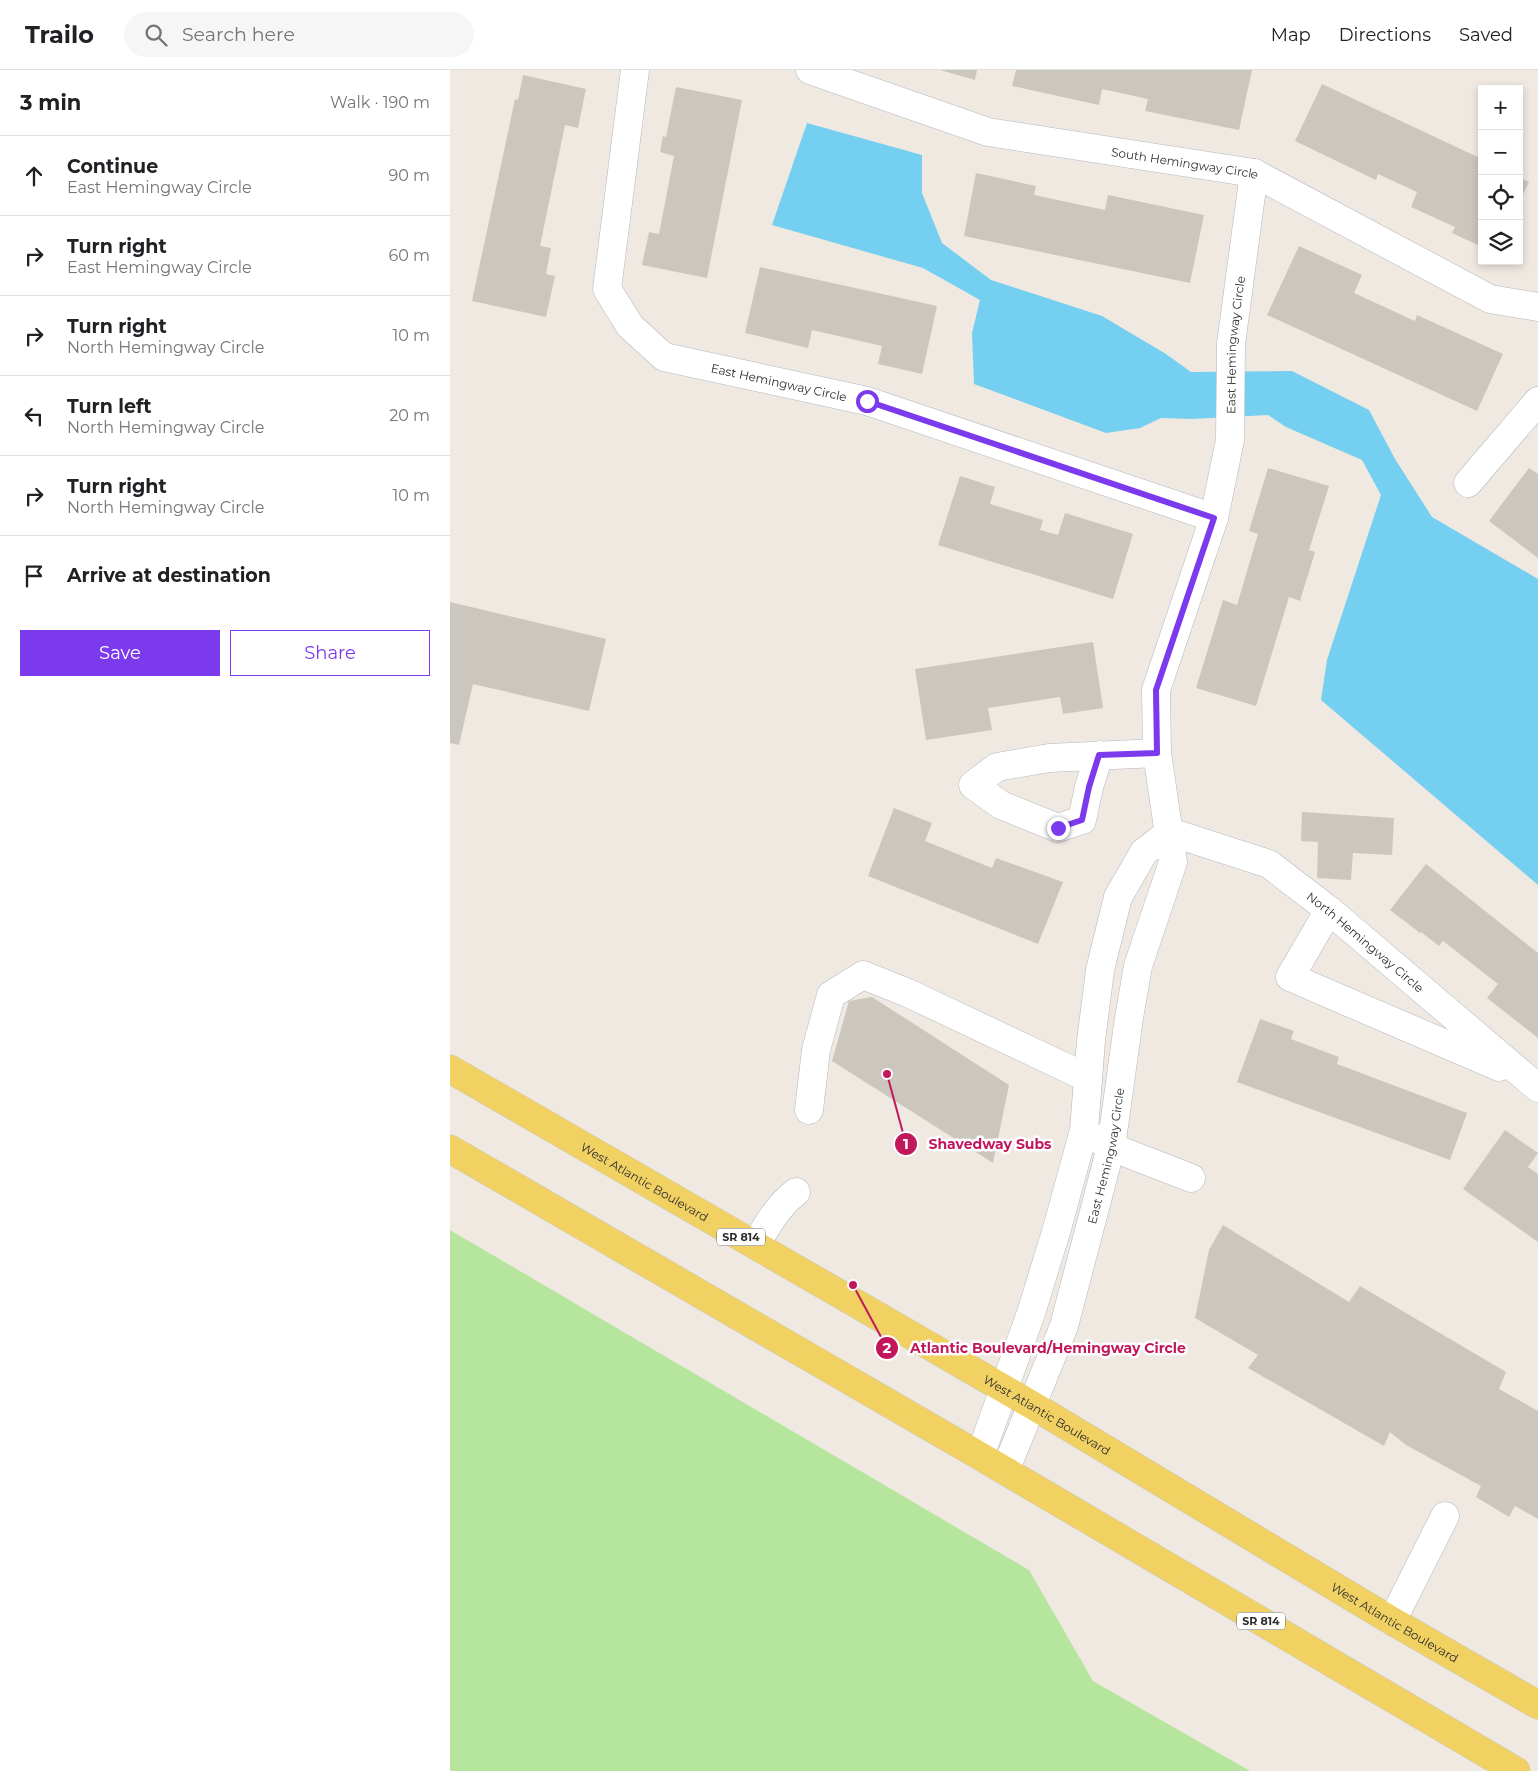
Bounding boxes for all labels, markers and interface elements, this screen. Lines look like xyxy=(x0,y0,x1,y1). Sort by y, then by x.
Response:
search box xyxy=(124,12,474,57)
text: Trailo xyxy=(25,20,94,49)
icon: search xyxy=(142,21,170,49)
text: Search here xyxy=(182,23,295,46)
text: Map xyxy=(1271,24,1311,46)
text: Directions xyxy=(1339,24,1431,46)
text: Saved xyxy=(1459,24,1513,46)
map controls xyxy=(1478,85,1523,265)
button: + xyxy=(1478,85,1523,130)
text: 3 min xyxy=(20,90,81,115)
text: Walk · 190 m xyxy=(330,93,430,112)
button: − xyxy=(1478,130,1523,175)
street label: South Hemingway Circle xyxy=(1110,144,1262,182)
text: Continue xyxy=(67,155,158,178)
icon: ahead xyxy=(20,162,48,190)
text: 90 m xyxy=(388,166,430,185)
button: locate xyxy=(1478,175,1523,220)
text: East Hemingway Circle xyxy=(67,178,252,197)
button: layers xyxy=(1478,220,1523,265)
text: Turn right xyxy=(67,235,167,258)
icon: right xyxy=(20,242,48,270)
text: 60 m xyxy=(388,246,430,265)
text: East Hemingway Circle xyxy=(67,258,252,277)
street label: East Hemingway Circle xyxy=(1223,275,1248,414)
text: Turn right xyxy=(67,315,167,338)
icon: right xyxy=(20,322,48,350)
text: 10 m xyxy=(392,326,430,345)
text: North Hemingway Circle xyxy=(67,338,264,357)
street label: East Hemingway Circle xyxy=(710,360,848,404)
route start xyxy=(856,390,879,413)
text: Turn left xyxy=(67,395,152,418)
icon: left xyxy=(20,402,48,430)
text: 20 m xyxy=(389,406,430,425)
text: North Hemingway Circle xyxy=(67,418,264,437)
text: Turn right xyxy=(67,475,167,498)
icon: right xyxy=(20,482,48,510)
text: 10 m xyxy=(392,486,430,505)
text: North Hemingway Circle xyxy=(67,498,264,517)
icon: arrive xyxy=(20,562,48,590)
text: Arrive at destination xyxy=(67,564,271,587)
button: Save xyxy=(20,630,220,676)
button: Share xyxy=(230,630,430,676)
route end xyxy=(1047,817,1070,840)
street label: North Hemingway Circle xyxy=(1304,888,1427,995)
street label: East Hemingway Circle xyxy=(1084,1087,1127,1225)
callout: Shavedway Subs xyxy=(893,1130,1061,1159)
text: 1 xyxy=(903,1134,909,1153)
text: Shavedway Subs xyxy=(928,1135,1052,1153)
street label: West Atlantic Boulevard xyxy=(578,1139,711,1224)
road number: SR 814 xyxy=(717,1228,765,1246)
callout: Atlantic Boulevard/Hemingway Circle xyxy=(875,1333,1195,1362)
text: 2 xyxy=(883,1338,892,1357)
text: Atlantic Boulevard/Hemingway Circle xyxy=(909,1339,1186,1357)
street label: West Atlantic Boulevard xyxy=(981,1371,1113,1458)
street label: West Atlantic Boulevard xyxy=(1329,1579,1461,1665)
road number: SR 814 xyxy=(1237,1612,1285,1630)

